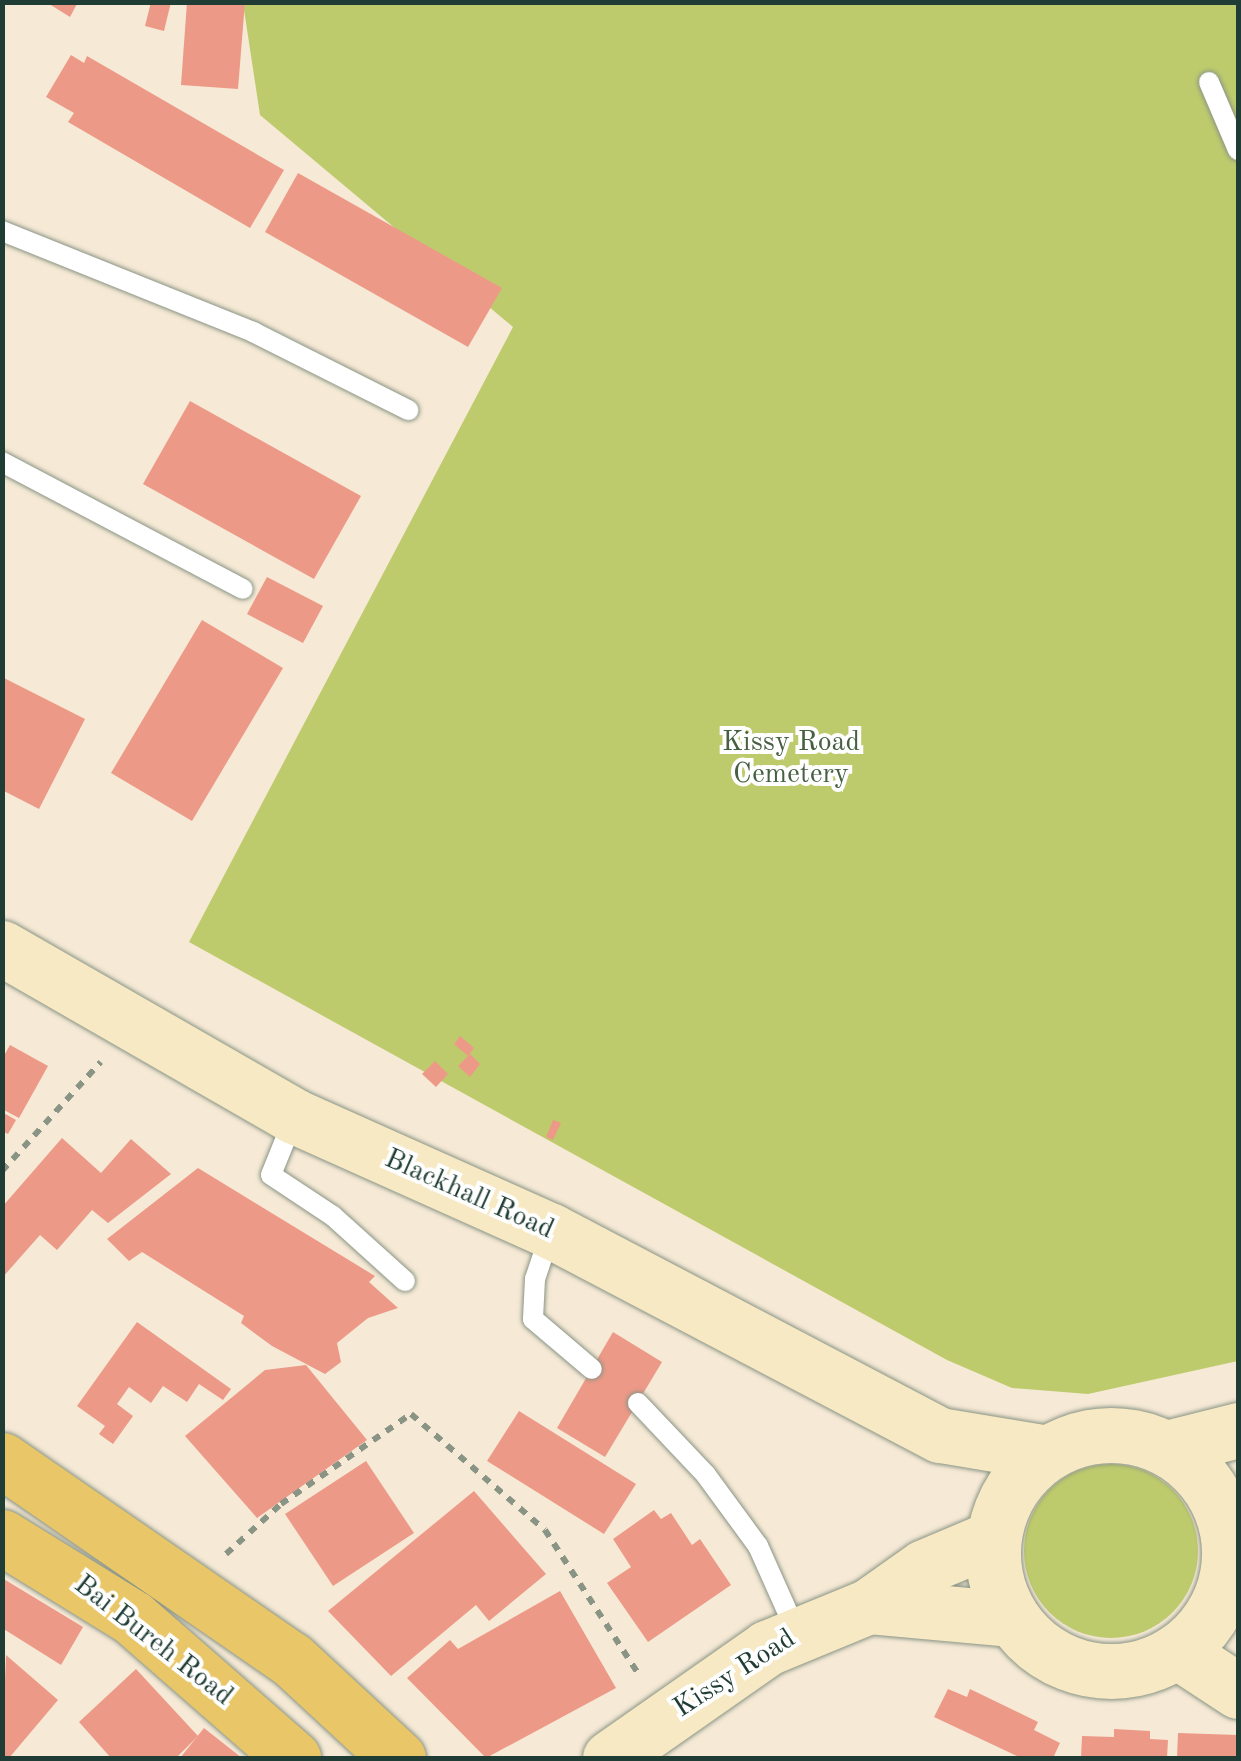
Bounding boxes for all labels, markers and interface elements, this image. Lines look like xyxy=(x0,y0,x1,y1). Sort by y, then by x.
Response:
park label: Kissy Road Cemetery xyxy=(722,726,860,792)
street label: Blackhall Road xyxy=(379,1143,559,1247)
street label: Bai Bureh Road xyxy=(67,1568,239,1714)
street label: Kissy Road xyxy=(668,1622,802,1726)

